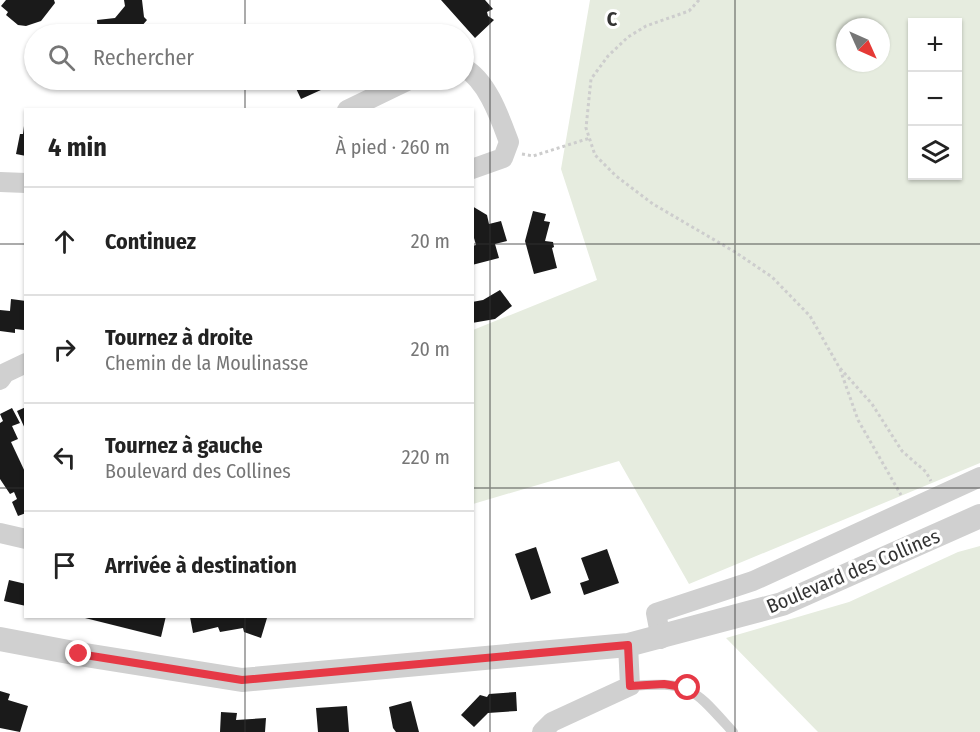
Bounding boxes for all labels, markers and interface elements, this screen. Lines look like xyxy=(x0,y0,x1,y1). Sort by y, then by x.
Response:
text: C xyxy=(607,7,618,31)
north arrow xyxy=(836,18,890,72)
map controls xyxy=(908,18,962,180)
button: + xyxy=(908,18,962,72)
search box xyxy=(24,24,474,90)
icon: search xyxy=(45,41,78,74)
text: Rechercher xyxy=(93,44,194,71)
button: − xyxy=(908,72,962,126)
button: layers xyxy=(908,126,962,180)
text: 4 min xyxy=(48,132,107,163)
text: À pied · 260 m xyxy=(336,135,450,159)
icon: ahead xyxy=(48,225,81,258)
text: Continuez xyxy=(105,228,196,255)
text: 20 m xyxy=(411,229,450,253)
text: Tournez à droite xyxy=(105,324,253,351)
icon: right xyxy=(48,333,81,366)
text: 20 m xyxy=(411,337,450,361)
text: Chemin de la Moulinasse xyxy=(105,351,309,375)
text: Tournez à gauche xyxy=(105,432,263,459)
icon: left xyxy=(48,441,81,474)
text: 220 m xyxy=(402,445,450,469)
text: Boulevard des Collines xyxy=(105,459,291,483)
street label: Boulevard des Collines xyxy=(763,524,943,618)
icon: arrive xyxy=(48,549,81,582)
text: Arrivée à destination xyxy=(105,552,297,579)
route end xyxy=(65,640,91,666)
route start xyxy=(674,674,700,700)

